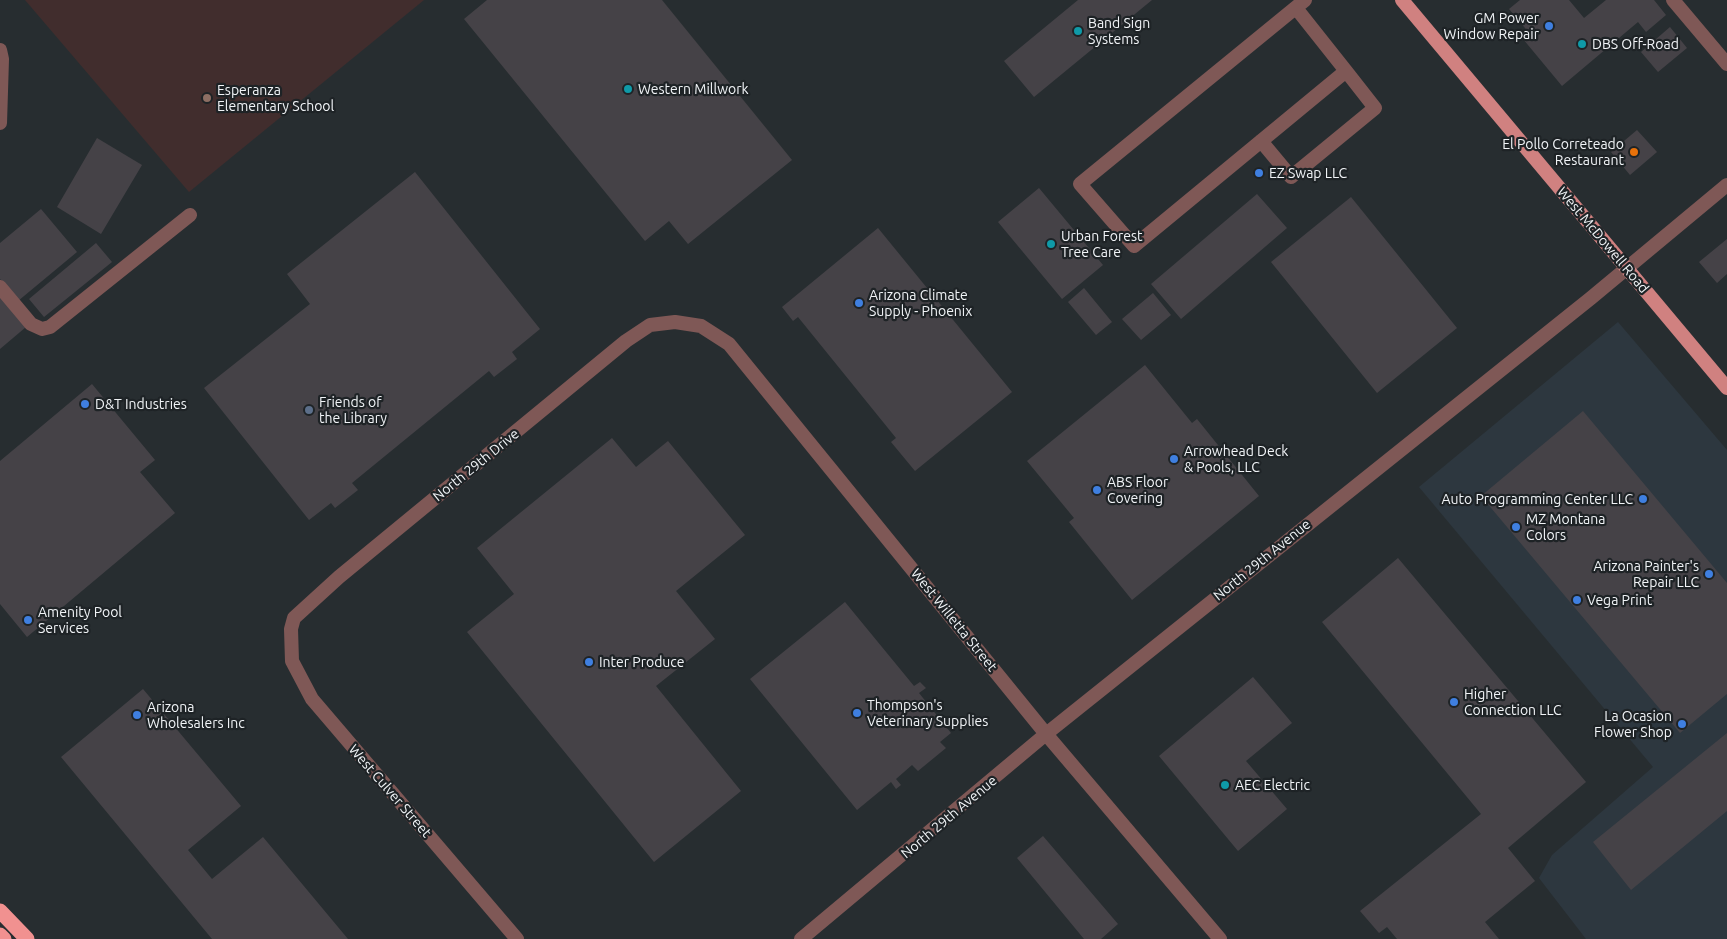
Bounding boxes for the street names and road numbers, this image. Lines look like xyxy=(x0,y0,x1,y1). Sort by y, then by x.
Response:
street label: West McDowell Road xyxy=(1554,184,1652,296)
street label: North 29th Drive xyxy=(430,425,522,505)
street label: North 29th Avenue xyxy=(1210,516,1314,604)
street label: West Willetta Street xyxy=(907,565,1001,675)
street label: West Culver Street xyxy=(345,741,435,841)
street label: North 29th Avenue xyxy=(898,772,1000,862)

